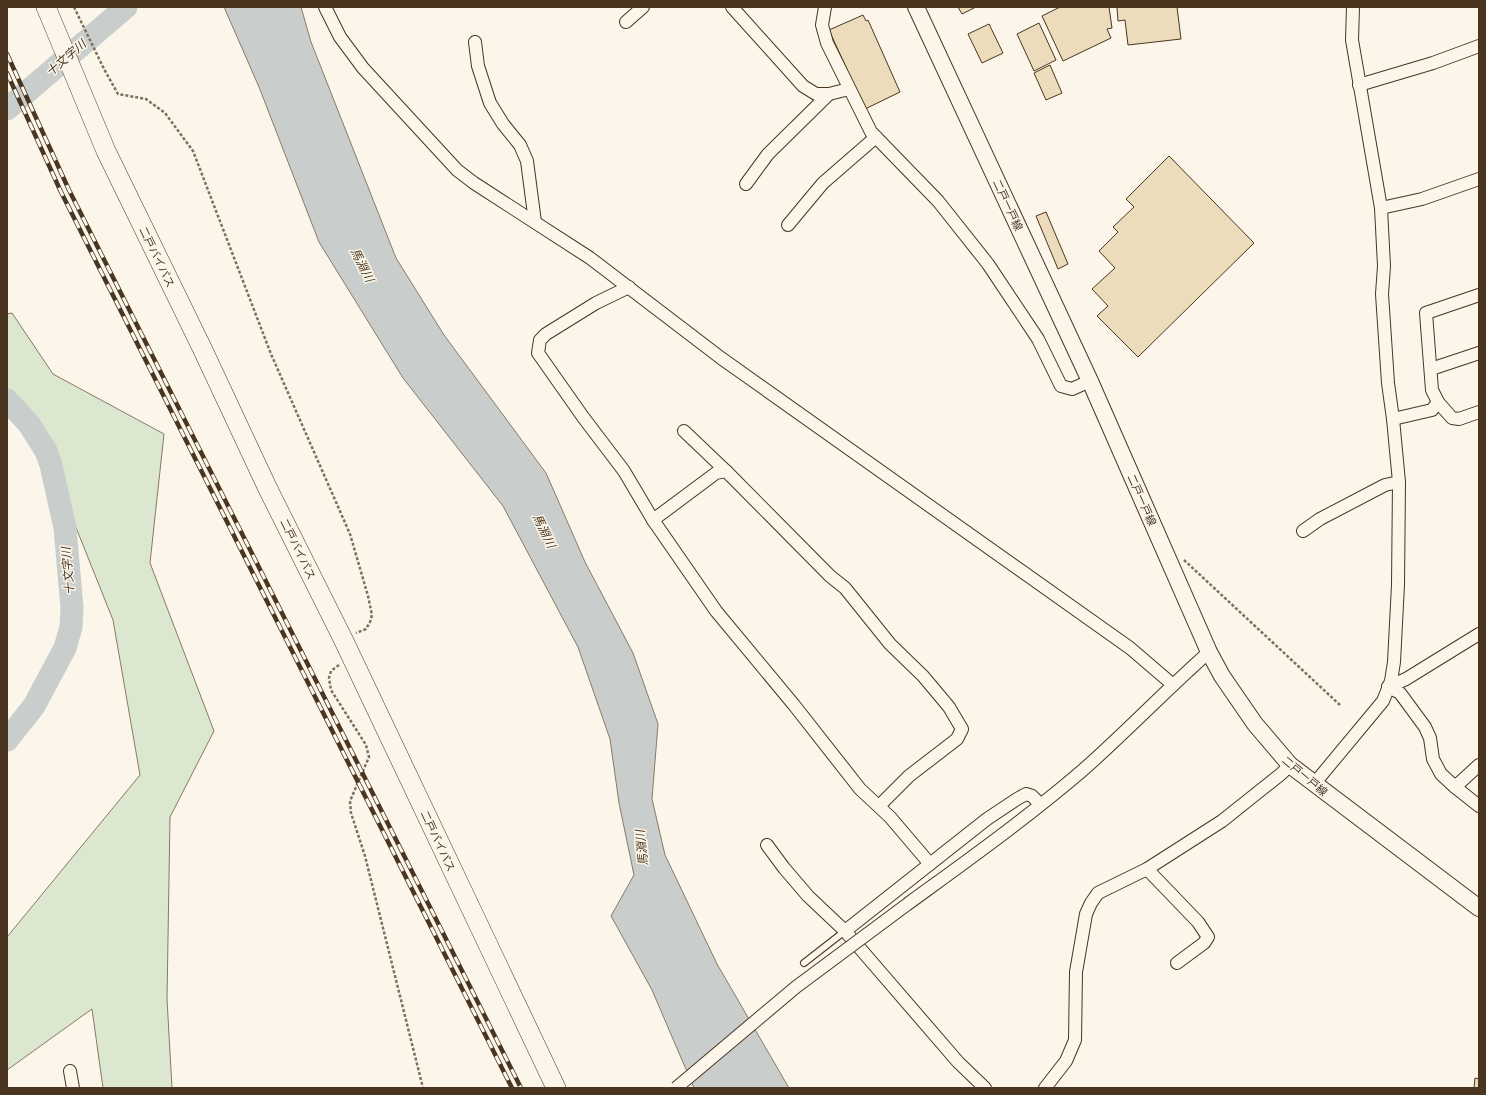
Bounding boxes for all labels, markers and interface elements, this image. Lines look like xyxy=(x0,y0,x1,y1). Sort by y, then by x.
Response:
water label: 十文字川 xyxy=(43,36,90,79)
street label: 二戸一戸線 xyxy=(990,178,1025,233)
street label: 二戸バイパス xyxy=(136,225,177,290)
water label: 馬淵川 xyxy=(348,246,377,286)
street label: 二戸一戸線 xyxy=(1124,472,1159,528)
water label: 馬淵川 xyxy=(530,512,559,552)
street label: 二戸バイパス xyxy=(277,517,318,582)
water label: 十文字川 xyxy=(59,544,77,596)
street label: 二戸一戸線 xyxy=(1279,754,1330,799)
street label: 二戸バイパス xyxy=(418,809,457,874)
water label: 馬淵川 xyxy=(633,827,651,867)

